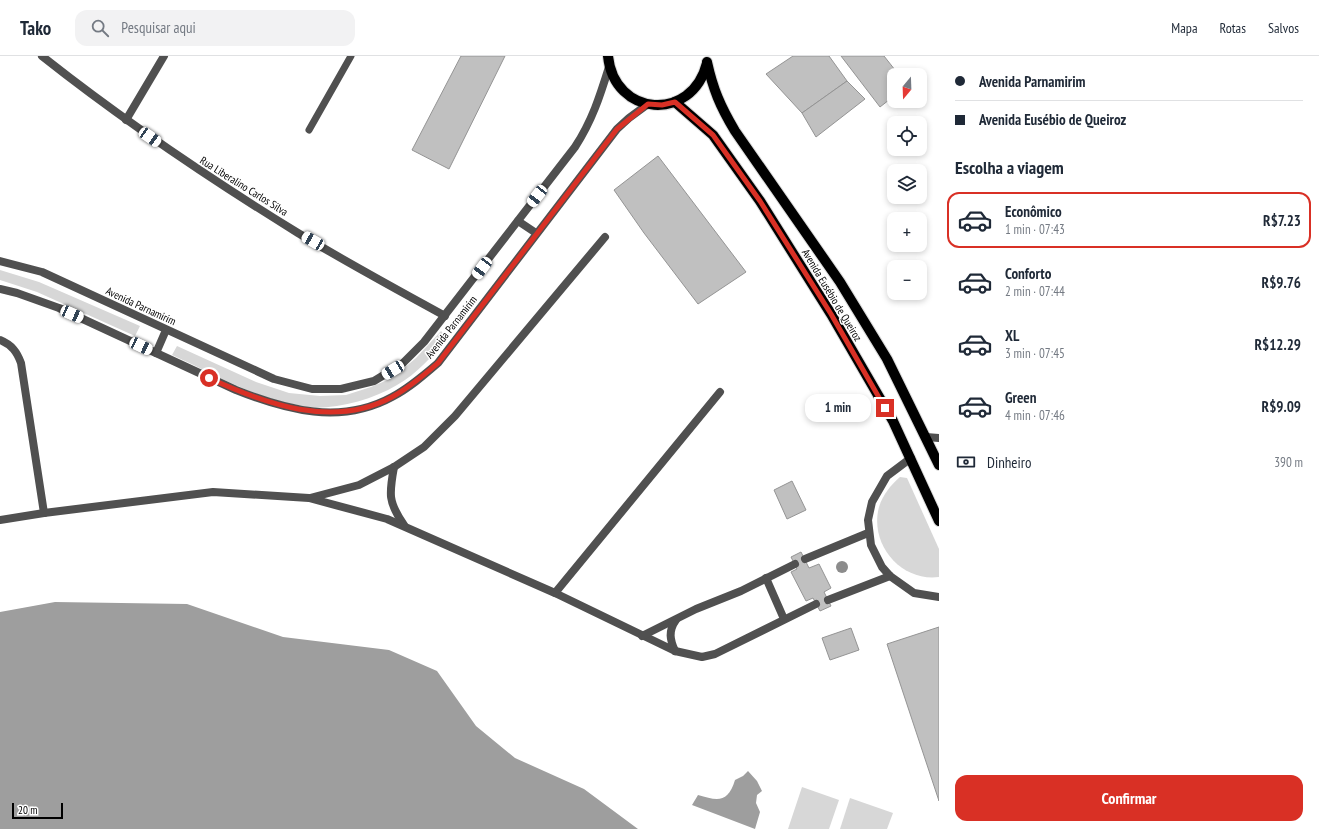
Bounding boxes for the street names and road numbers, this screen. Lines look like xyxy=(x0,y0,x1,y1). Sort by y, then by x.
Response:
street label: Rua Liberalino Carlos Silva xyxy=(197,153,291,219)
street label: Avenida Eusébio de Queiroz xyxy=(799,246,865,344)
street label: Avenida Parnamirim xyxy=(104,284,178,328)
street label: Avenida Parnamirim xyxy=(422,293,480,361)

